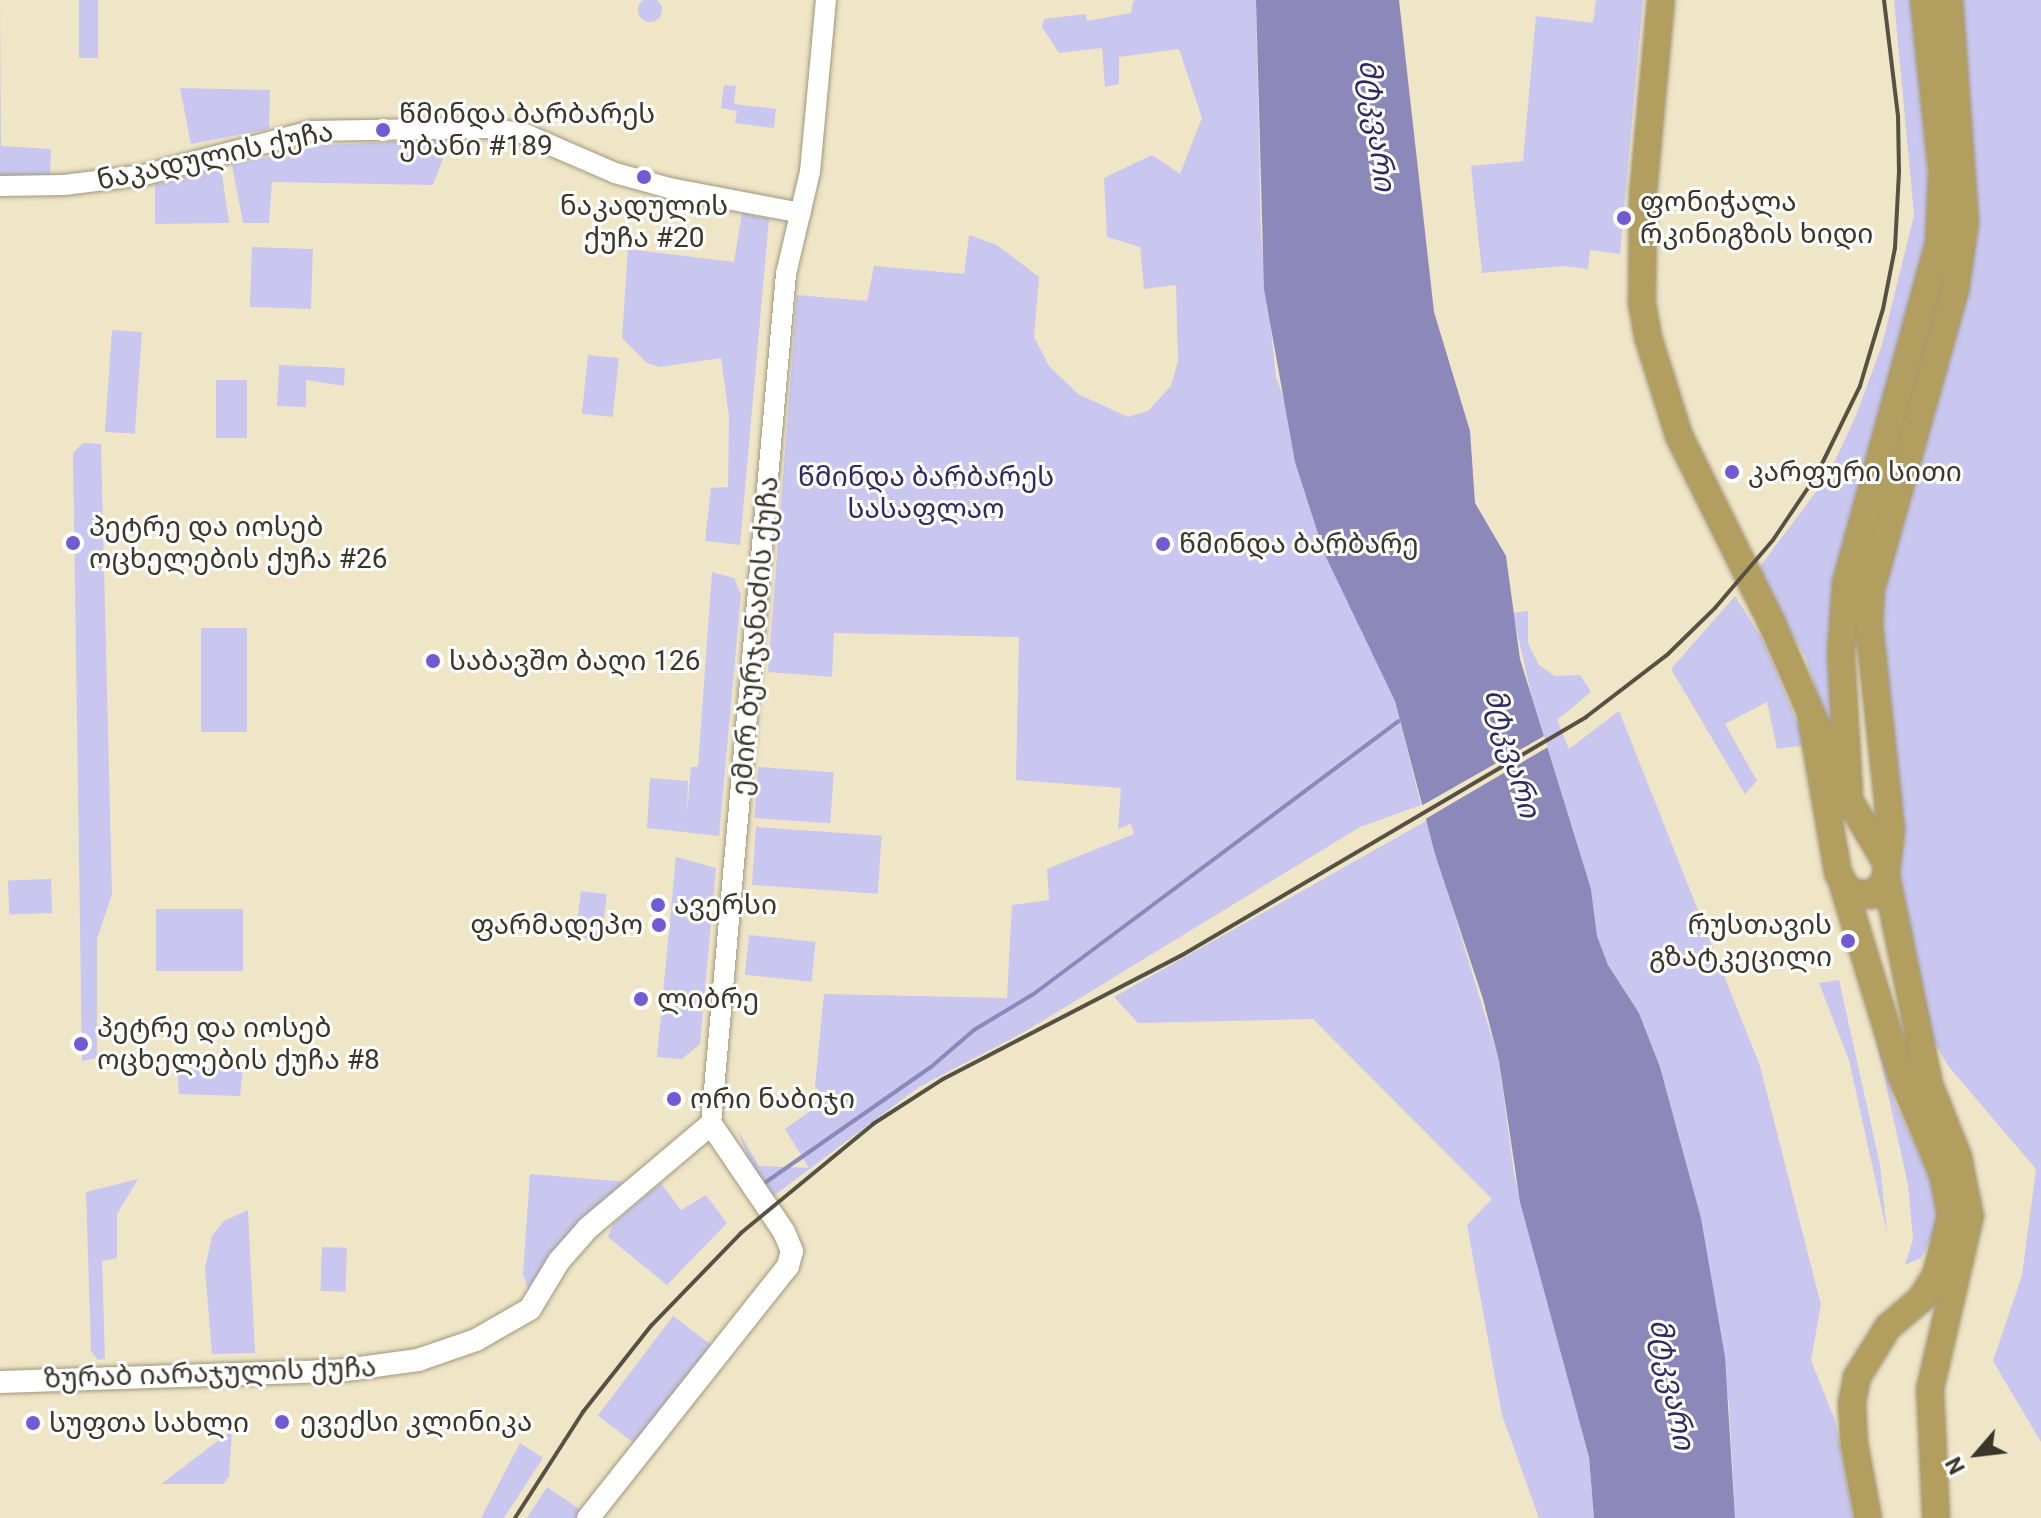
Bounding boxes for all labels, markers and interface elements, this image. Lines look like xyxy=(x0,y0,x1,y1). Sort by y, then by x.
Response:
water label: მტკვარი xyxy=(1351,57,1403,193)
place label: წმინდა ბარბარეს უბანი #189 xyxy=(399,97,655,163)
street label: ნაკადულის ქუჩა xyxy=(94,115,336,197)
marker: წმინდა ბარბარეს უბანი #189 xyxy=(374,121,392,139)
marker: ნაკადულის ქუჩა #20 xyxy=(635,168,653,186)
place label: ფონიჭალა რკინიგზის ხიდი xyxy=(1640,185,1873,251)
place label: ნაკადულის ქუჩა #20 xyxy=(560,189,728,255)
marker: ფონიჭალა რკინიგზის ხიდი xyxy=(1615,209,1633,227)
place label: კარფური სითი xyxy=(1748,455,1962,489)
park label: წმინდა ბარბარეს სასაფლაო xyxy=(798,460,1054,526)
marker: კარფური სითი xyxy=(1723,463,1741,481)
street label: ემირ ბურჯანაძის ქუჩა xyxy=(724,475,786,797)
place label: პეტრე და იოსებ ოცხელების ქუჩა #26 xyxy=(89,510,388,576)
place label: წმინდა ბარბარე xyxy=(1179,527,1419,561)
marker: პეტრე და იოსებ ოცხელების ქუჩა #26 xyxy=(64,534,82,552)
marker: წმინდა ბარბარე xyxy=(1154,535,1172,553)
place label: საბავშო ბაღი 126 xyxy=(449,644,701,678)
marker: საბავშო ბაღი 126 xyxy=(424,652,442,670)
water label: მტკვარი xyxy=(1476,684,1548,822)
place label: ავერსი xyxy=(674,888,777,922)
marker: ავერსი xyxy=(649,896,667,914)
place label: ფარმადეპო xyxy=(470,908,643,942)
place label: რუსთავის გზატკეცილი xyxy=(1649,908,1832,974)
marker: ფარმადეპო xyxy=(650,916,668,934)
marker: რუსთავის გზატკეცილი xyxy=(1839,932,1857,950)
place label: ლიბრე xyxy=(657,982,759,1016)
marker: ლიბრე xyxy=(632,990,650,1008)
place label: პეტრე და იოსებ ოცხელების ქუჩა #8 xyxy=(97,1011,380,1077)
marker: პეტრე და იოსებ ოცხელების ქუჩა #8 xyxy=(72,1035,90,1053)
place label: ორი ნაბიჯი xyxy=(690,1082,855,1116)
marker: ორი ნაბიჯი xyxy=(665,1090,683,1108)
water label: მტკვარი xyxy=(1642,1316,1702,1452)
street label: ზურაბ იარაჯულის ქუჩა xyxy=(43,1350,377,1396)
place label: ევექსი კლინიკა xyxy=(300,1405,532,1439)
place label: სუფთა სახლი xyxy=(49,1406,249,1440)
marker: ევექსი კლინიკა xyxy=(271,1411,293,1433)
marker: სუფთა სახლი xyxy=(24,1414,42,1432)
north arrow xyxy=(1937,1414,2017,1494)
text: N xyxy=(1941,1453,1970,1478)

